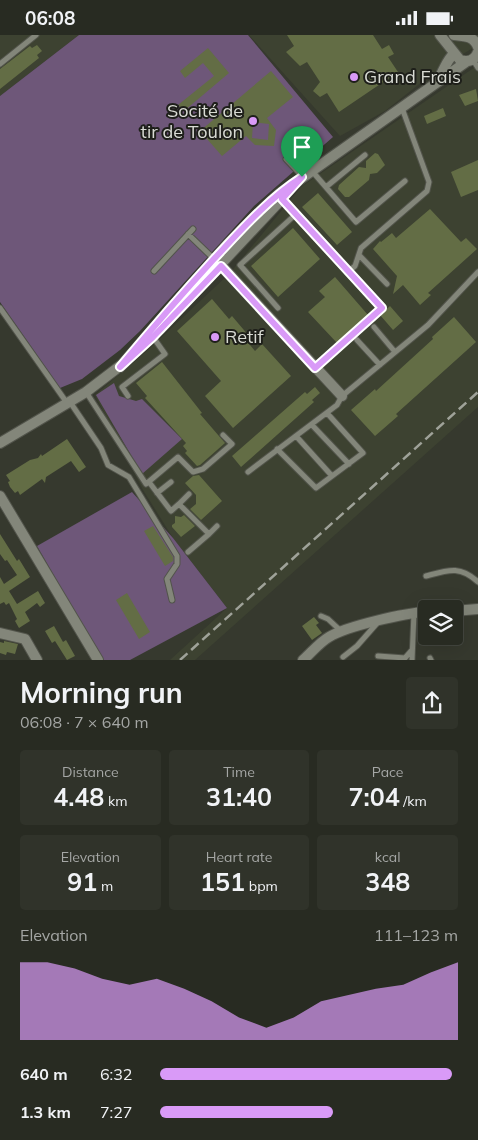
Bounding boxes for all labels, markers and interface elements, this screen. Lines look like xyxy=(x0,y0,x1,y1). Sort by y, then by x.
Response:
text: 06:08 xyxy=(25,6,75,30)
place label: Grand Frais xyxy=(364,65,461,88)
marker: Grand Frais xyxy=(348,71,360,83)
place label: Socité de tir de Toulon xyxy=(141,99,243,143)
marker: Socité de tir de Toulon xyxy=(247,115,259,127)
pin xyxy=(281,126,323,177)
icon: arrive xyxy=(288,133,316,161)
place label: Retif xyxy=(225,325,265,348)
marker: Retif xyxy=(209,331,221,343)
map controls xyxy=(418,600,463,645)
button: layers xyxy=(418,600,463,645)
text: Morning run xyxy=(20,675,183,710)
button: share xyxy=(406,677,458,729)
text: 06:08 · 7 × 640 m xyxy=(20,712,149,732)
text: Distance xyxy=(62,763,119,781)
text: Time xyxy=(223,763,255,781)
text: Pace xyxy=(372,763,403,781)
text: 4.48 xyxy=(53,781,104,812)
text: 31:40 xyxy=(206,781,272,812)
text: 7:04 xyxy=(349,781,400,812)
text: km xyxy=(104,792,128,810)
text: /km xyxy=(400,792,427,810)
text: Elevation xyxy=(61,848,120,866)
text: Heart rate xyxy=(206,848,272,866)
text: kcal xyxy=(375,848,400,866)
text: 91 xyxy=(67,866,97,897)
text: 151 xyxy=(200,866,245,897)
text: 348 xyxy=(365,866,410,897)
text: m xyxy=(97,877,113,895)
text: bpm xyxy=(245,877,278,895)
text: Elevation xyxy=(20,925,88,945)
text: 111–123 m xyxy=(374,925,458,945)
text: 640 m xyxy=(20,1064,68,1084)
text: 6:32 xyxy=(100,1064,132,1084)
text: 1.3 km xyxy=(20,1102,71,1122)
text: 7:27 xyxy=(100,1102,132,1122)

